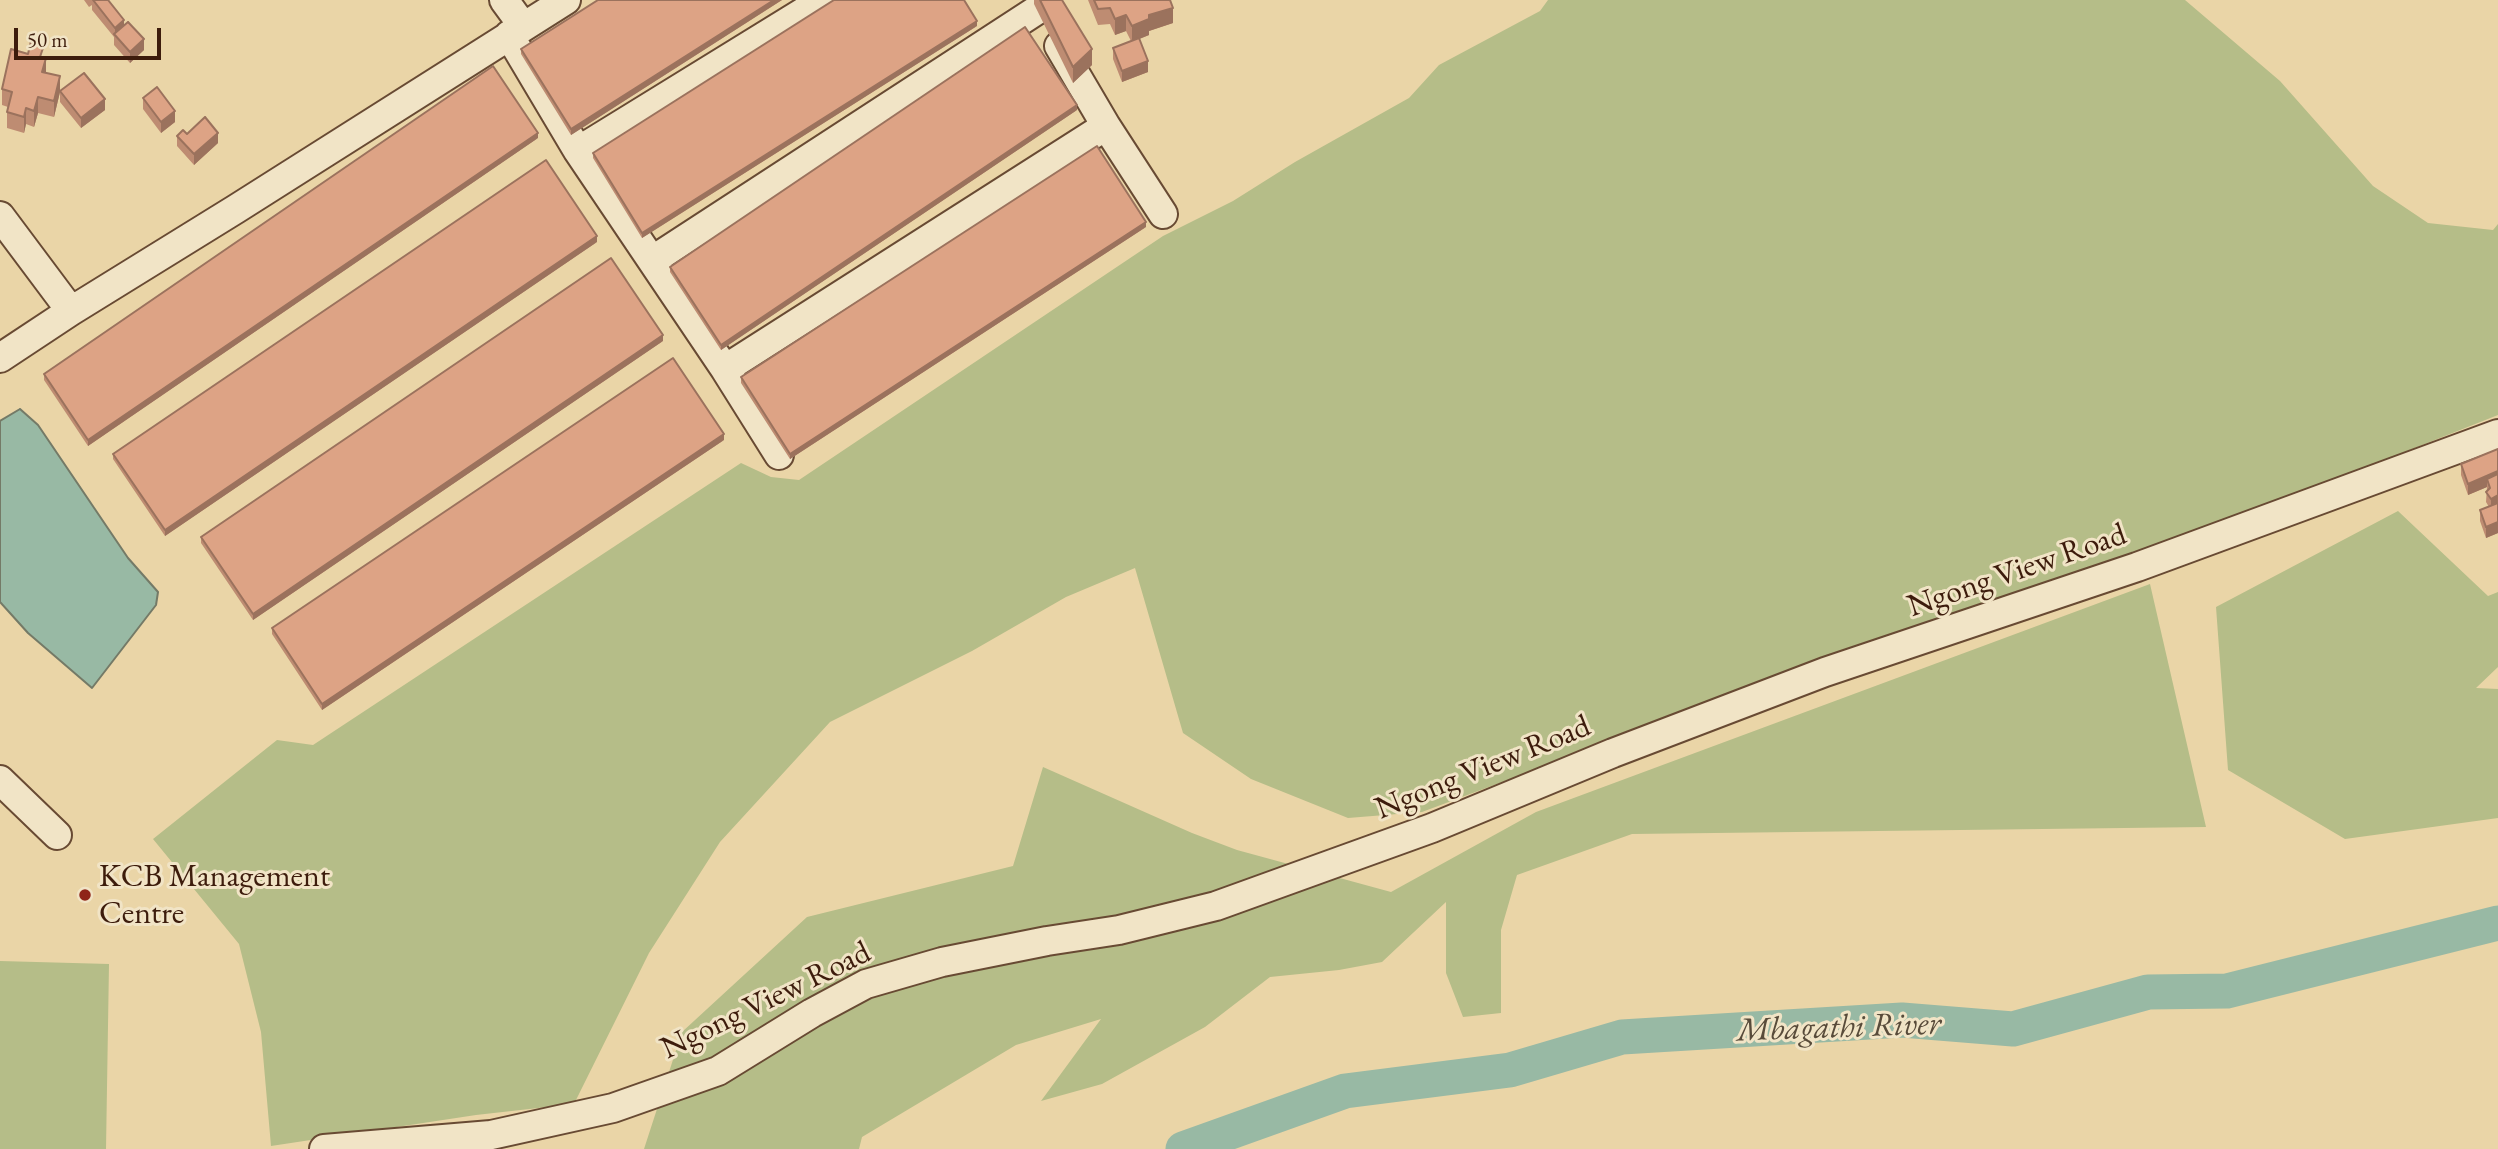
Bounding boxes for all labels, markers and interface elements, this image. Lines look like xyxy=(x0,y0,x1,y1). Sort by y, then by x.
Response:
scale bar xyxy=(18,14,164,58)
text: 50 m xyxy=(27,26,68,53)
street label: Ngong View Road xyxy=(1903,516,2131,626)
street label: Ngong View Road xyxy=(1370,707,1596,829)
place label: KCB Management Centre xyxy=(99,858,330,933)
marker: KCB Management Centre xyxy=(77,887,93,903)
street label: Ngong View Road xyxy=(655,934,877,1068)
water label: Mbagathi River xyxy=(1736,1005,1942,1051)

